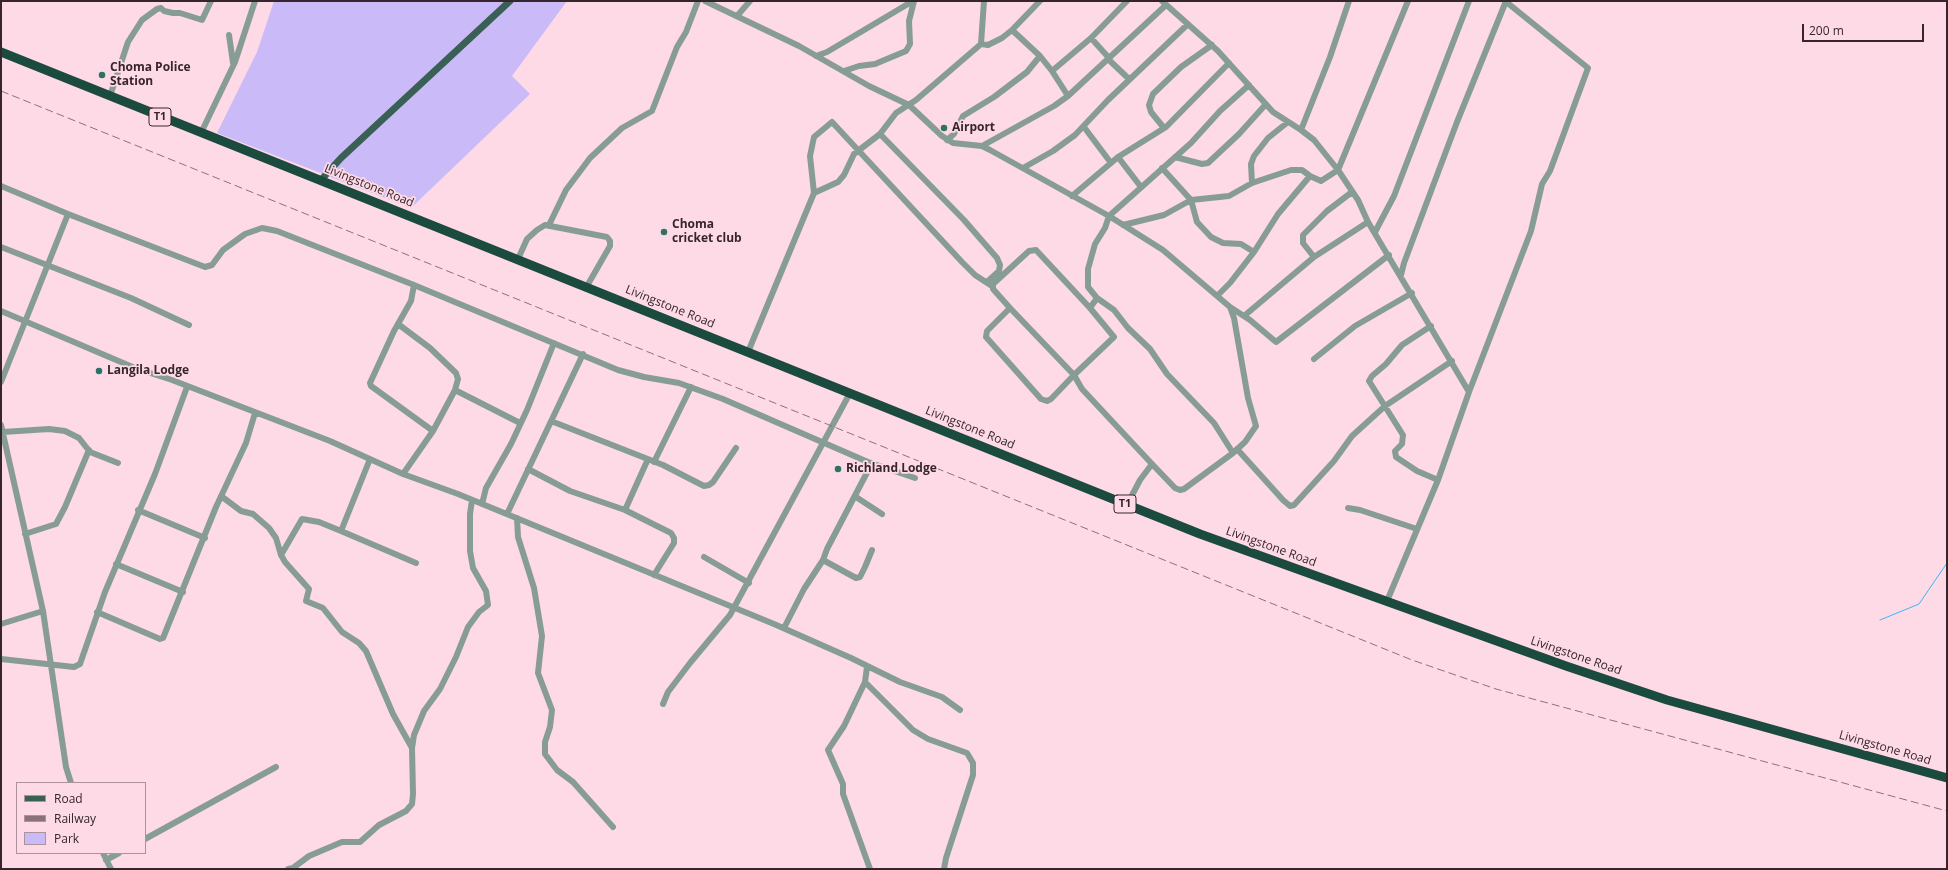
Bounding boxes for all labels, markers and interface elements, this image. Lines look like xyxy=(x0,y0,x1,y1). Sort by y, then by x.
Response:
scale bar xyxy=(1804,16,1926,42)
text: 200 m xyxy=(1809,22,1844,39)
place label: Choma Police Station xyxy=(110,61,191,89)
marker: Choma Police Station xyxy=(97,70,107,80)
road number: T1 xyxy=(149,108,171,126)
place label: Airport xyxy=(952,121,995,135)
marker: Airport xyxy=(939,123,949,133)
street label: Livingstone Road xyxy=(322,161,416,211)
place label: Choma cricket club xyxy=(672,218,742,246)
marker: Choma cricket club xyxy=(659,227,669,237)
street label: Livingstone Road xyxy=(623,282,717,332)
place label: Langila Lodge xyxy=(107,364,189,378)
marker: Langila Lodge xyxy=(94,366,104,376)
street label: Livingstone Road xyxy=(923,403,1017,453)
place label: Richland Lodge xyxy=(846,462,937,476)
marker: Richland Lodge xyxy=(833,464,843,474)
road number: T1 xyxy=(1114,495,1136,513)
street label: Livingstone Road xyxy=(1224,524,1318,570)
street label: Livingstone Road xyxy=(1529,634,1623,678)
street label: Livingstone Road xyxy=(1837,728,1933,768)
legend xyxy=(16,782,146,854)
text: Road xyxy=(54,790,83,807)
text: Railway xyxy=(54,810,96,827)
text: Park xyxy=(54,830,79,847)

